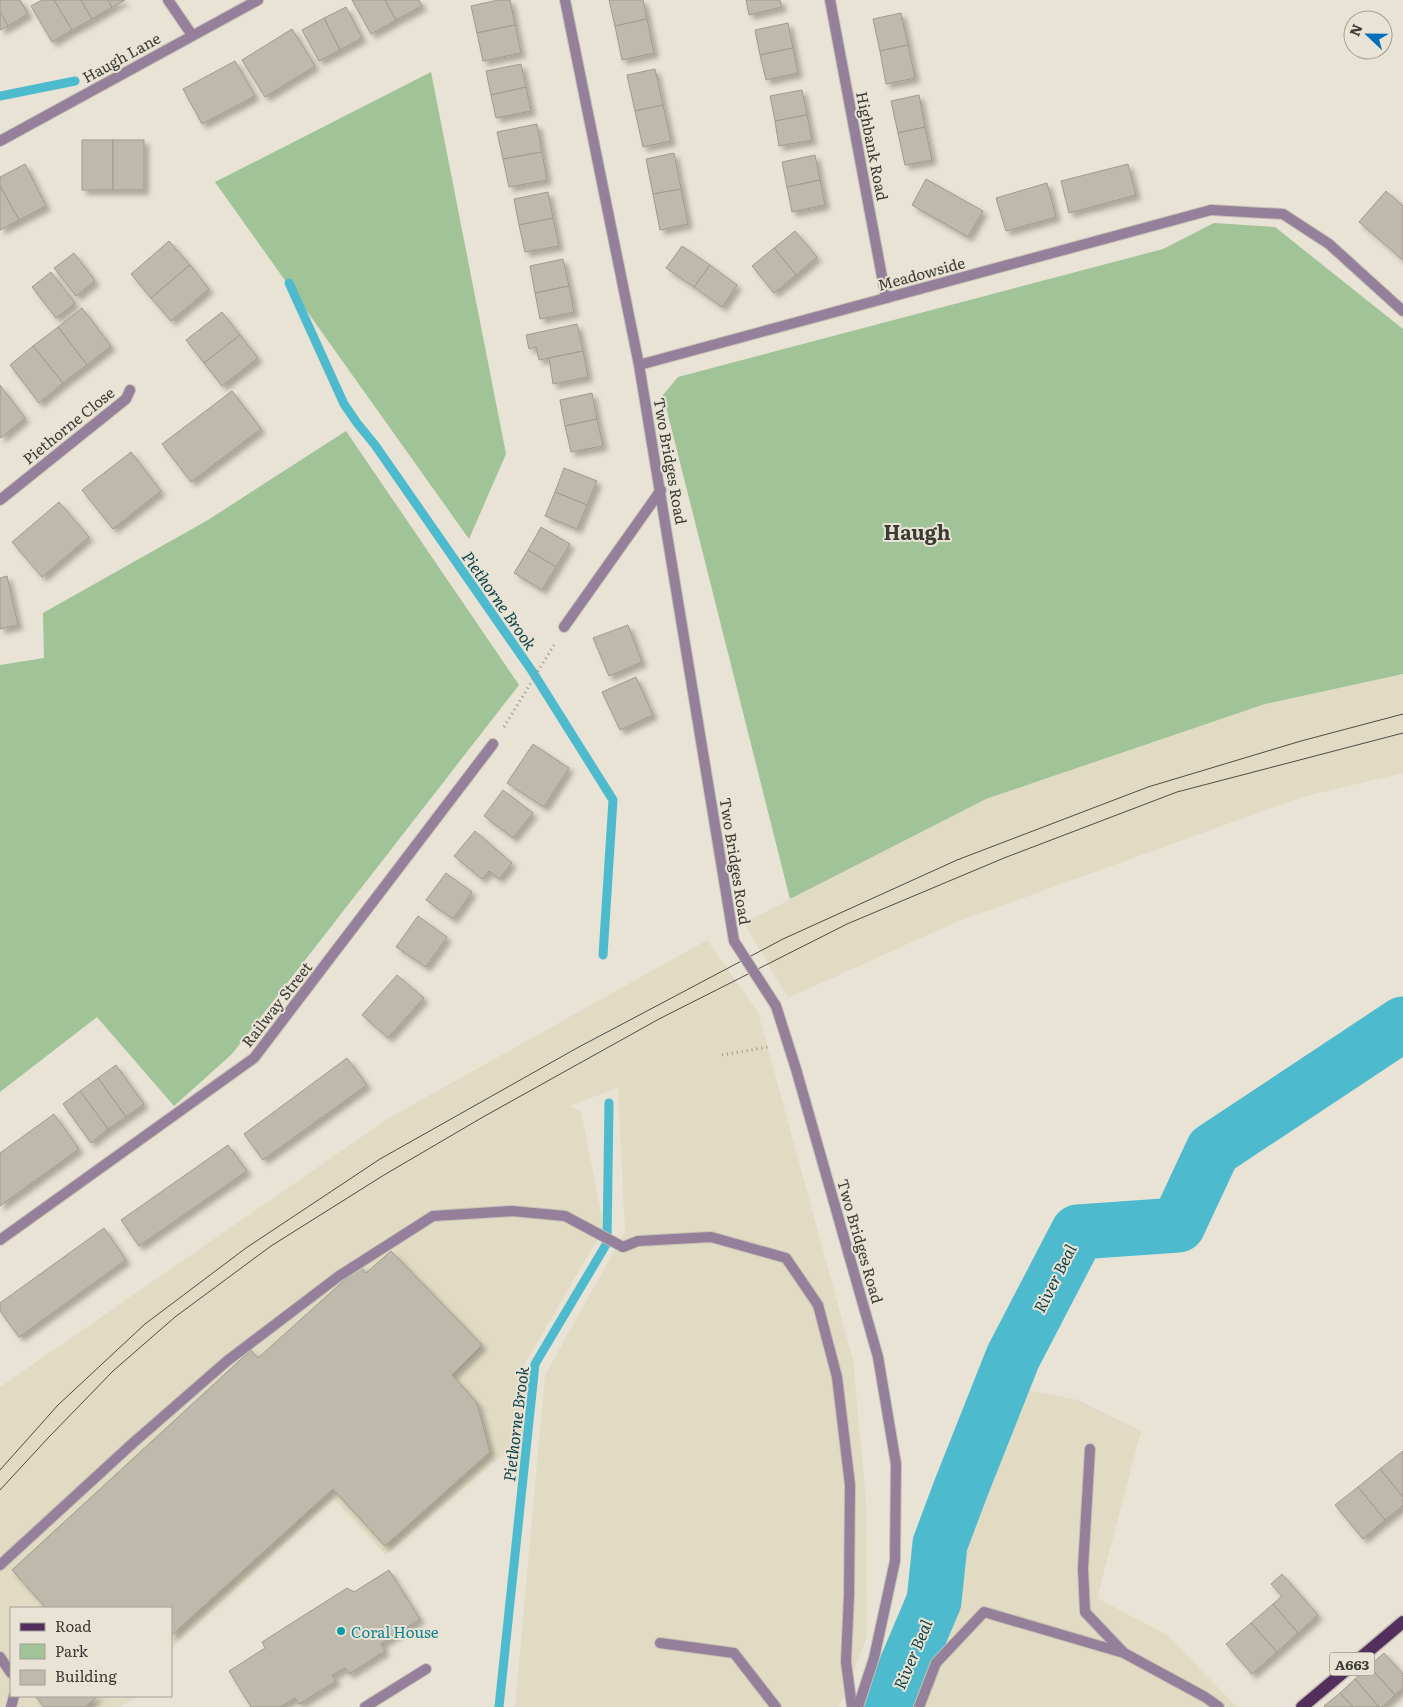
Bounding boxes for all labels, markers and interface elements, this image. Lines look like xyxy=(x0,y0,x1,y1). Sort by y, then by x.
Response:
north arrow xyxy=(1343,10,1393,60)
text: N xyxy=(1344,20,1367,39)
street label: Haugh Lane xyxy=(78,26,164,88)
street label: Highbank Road xyxy=(851,89,895,203)
street label: Meadowside xyxy=(875,250,967,296)
street label: Piethorne Close xyxy=(17,381,119,469)
street label: Two Bridges Road xyxy=(649,396,693,526)
district label: Haugh xyxy=(883,516,951,546)
water label: Piethorne Brook xyxy=(457,546,543,655)
street label: Two Bridges Road xyxy=(715,796,757,926)
street label: Railway Street xyxy=(235,956,317,1052)
street label: Two Bridges Road xyxy=(832,1176,890,1306)
water label: River Beal xyxy=(1027,1239,1082,1316)
water label: Piethorne Brook xyxy=(496,1365,534,1483)
legend xyxy=(10,1607,172,1697)
text: Road xyxy=(55,1614,91,1637)
water label: River Beal xyxy=(887,1615,938,1693)
place label: Coral House xyxy=(351,1620,439,1643)
marker: Coral House xyxy=(335,1625,347,1637)
text: Park xyxy=(55,1639,89,1662)
road number: A663 xyxy=(1330,1652,1374,1676)
text: Building xyxy=(55,1664,117,1687)

